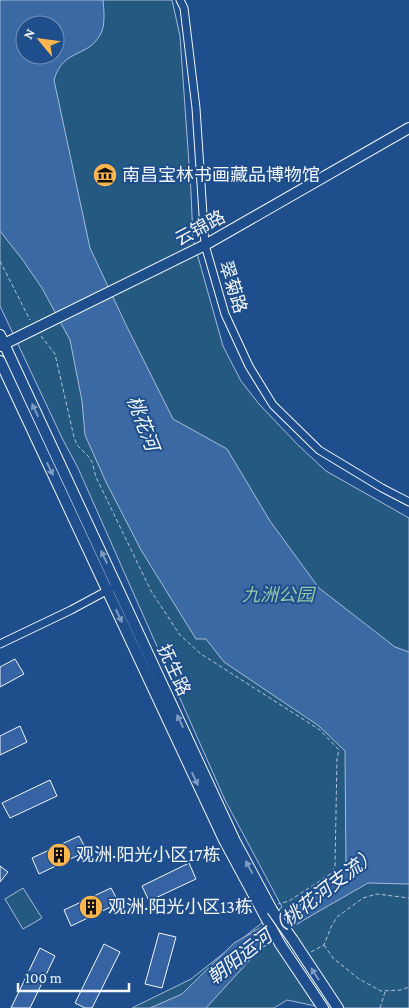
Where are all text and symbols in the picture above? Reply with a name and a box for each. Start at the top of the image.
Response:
north arrow [15,15,65,65]
text: N [19,25,38,42]
museum icon: 南昌宝林书画藏品博物馆 [92,162,118,188]
place label: 南昌宝林书画藏品博物馆 [122,165,320,185]
street label: 云锦路 [171,206,229,250]
street label: 翠菊路 [216,258,250,316]
water label: 桃花河 [123,393,164,457]
one-way arrow [31,403,39,417]
one-way arrow [47,462,55,476]
one-way arrow [100,550,108,564]
park label: 九洲公园 [242,585,317,605]
one-way arrow [115,609,123,623]
street label: 抚生路 [154,641,194,699]
one-way arrow [175,713,184,728]
one-way arrow [192,772,200,786]
building icon: 观洲·阳光小区17栋 [46,842,72,868]
water label: 朝阳运河（桃花河支流） [203,843,381,989]
place label: 观洲·阳光小区17栋 [76,845,221,865]
one-way arrow [245,860,253,875]
building icon: 观洲·阳光小区13栋 [78,894,104,920]
place label: 观洲·阳光小区13栋 [108,897,253,917]
scale bar [18,960,129,992]
one-way arrow [311,967,320,981]
text: 100 m [25,970,62,986]

